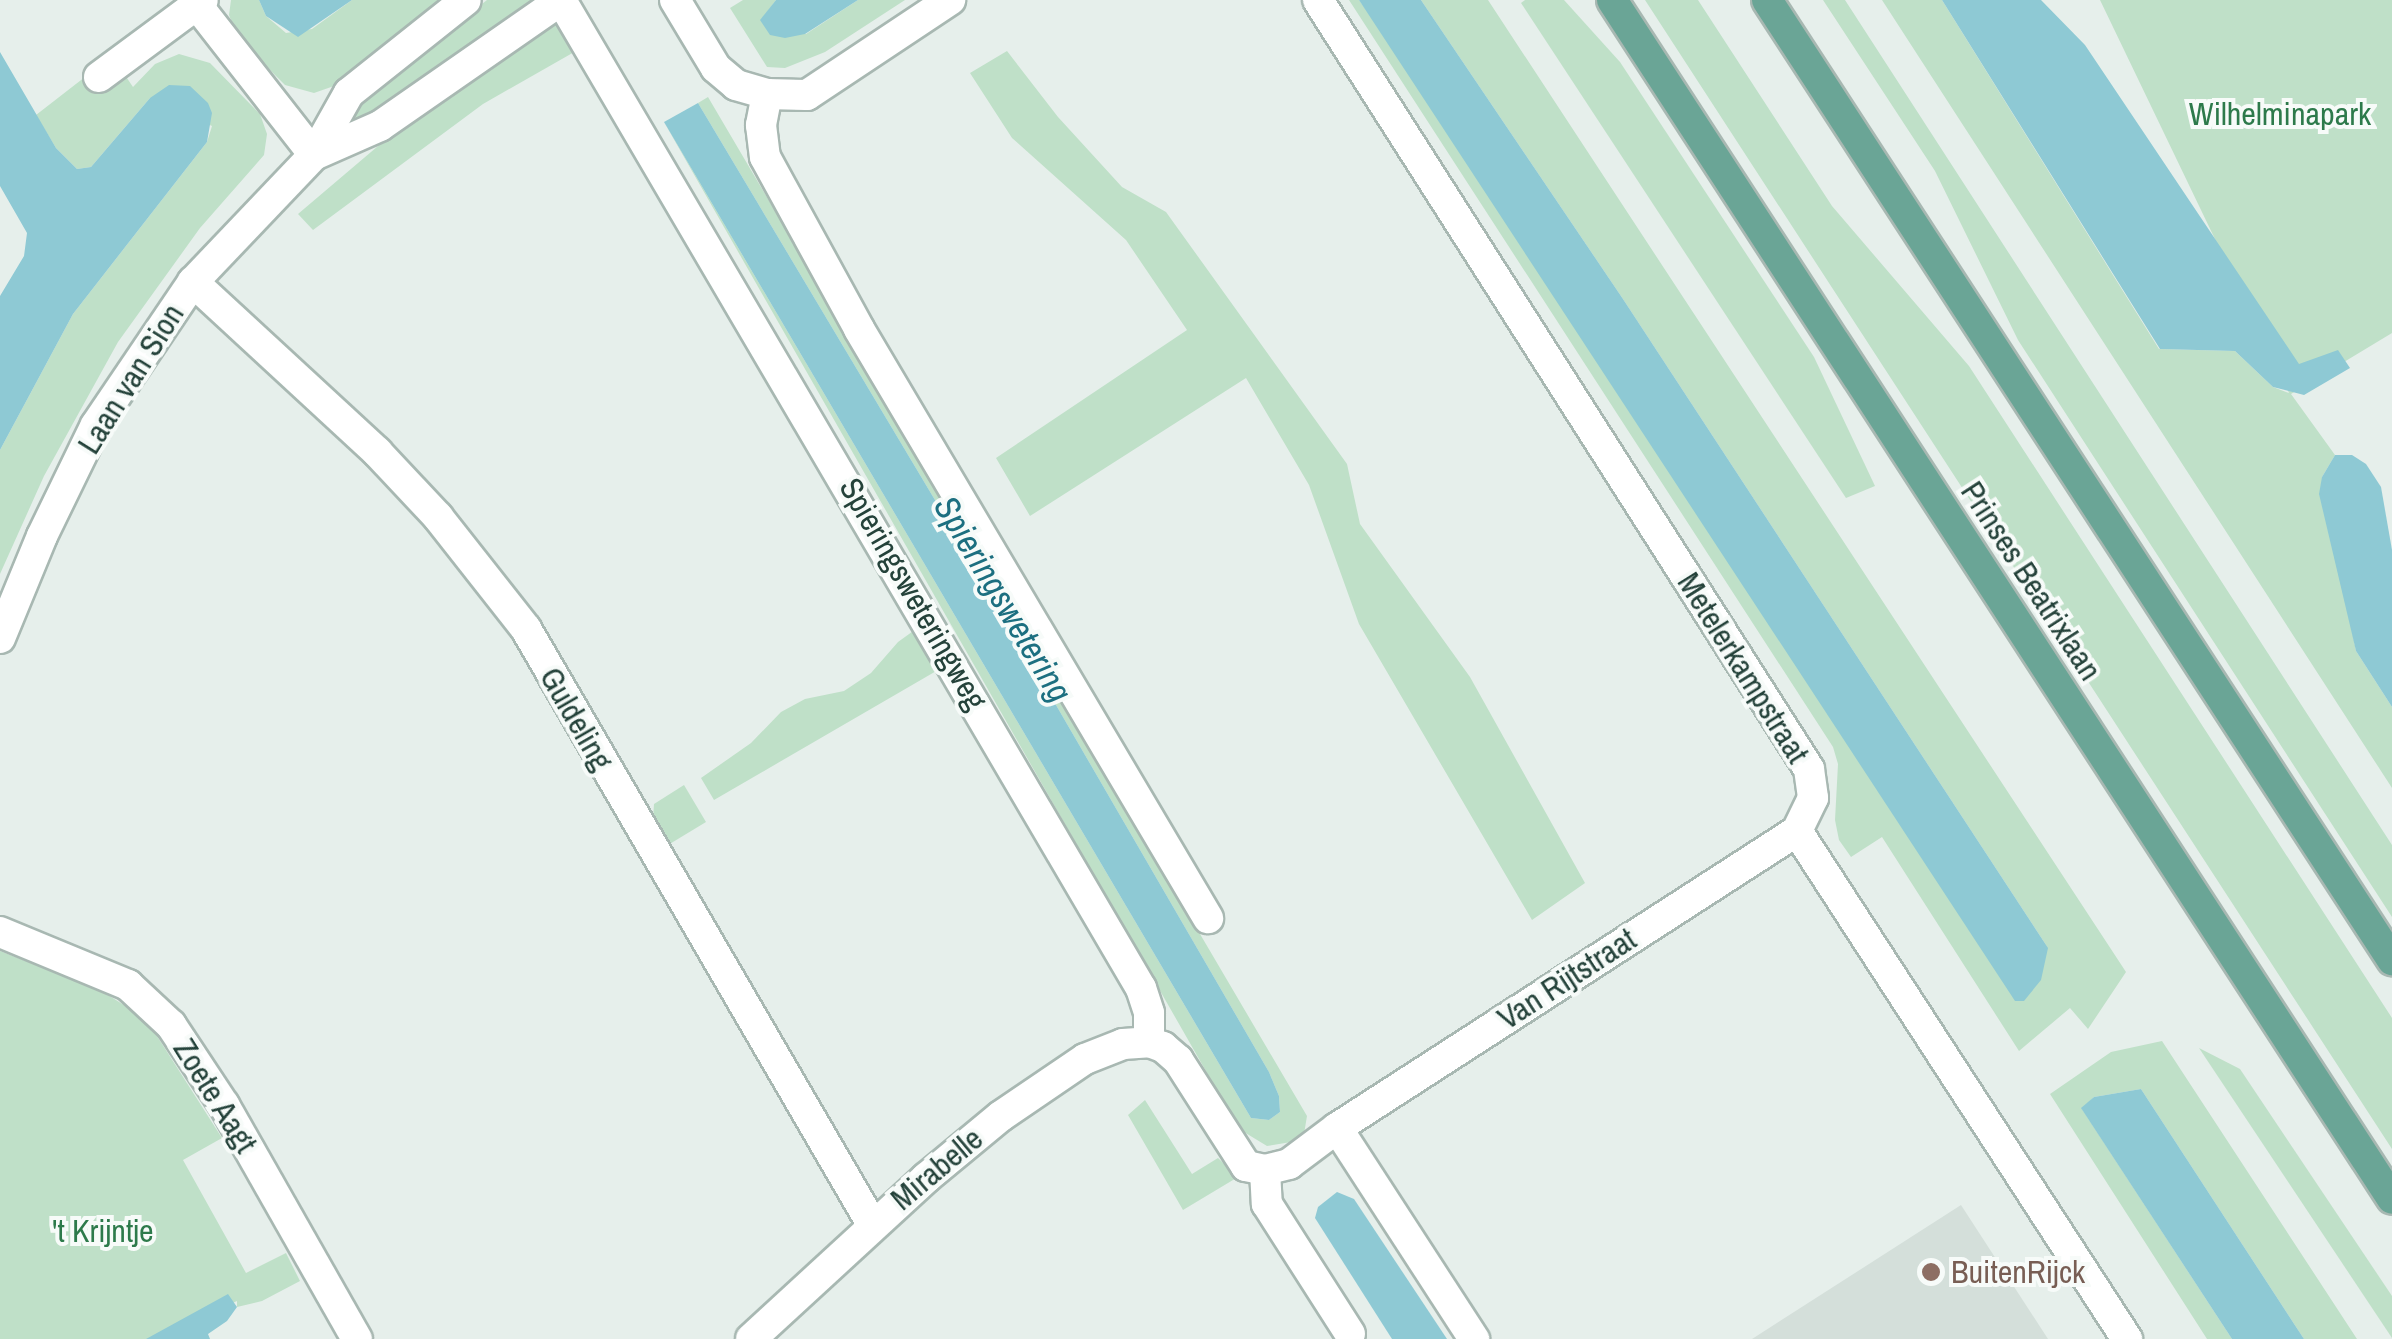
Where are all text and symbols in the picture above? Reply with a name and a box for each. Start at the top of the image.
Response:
park label: Wilhelminapark [2189,95,2371,133]
street label: Laan van Sion [70,297,192,461]
street label: Spieringsweteringweg [831,471,995,717]
street label: Prinses Beatrixlaan [1953,475,2109,687]
water label: Spieringswetering [925,488,1081,710]
street label: Metelerkampstraat [1669,566,1817,770]
street label: Guldeling [531,661,621,777]
street label: Van Rijtstraat [1491,920,1643,1038]
street label: Zoete Aagt [165,1031,265,1161]
street label: Mirabelle [883,1120,991,1218]
park label: 't Krijntje [52,1212,154,1250]
place label: BuitenRijck [1951,1253,2085,1291]
marker: BuitenRijck [1920,1261,1942,1283]

